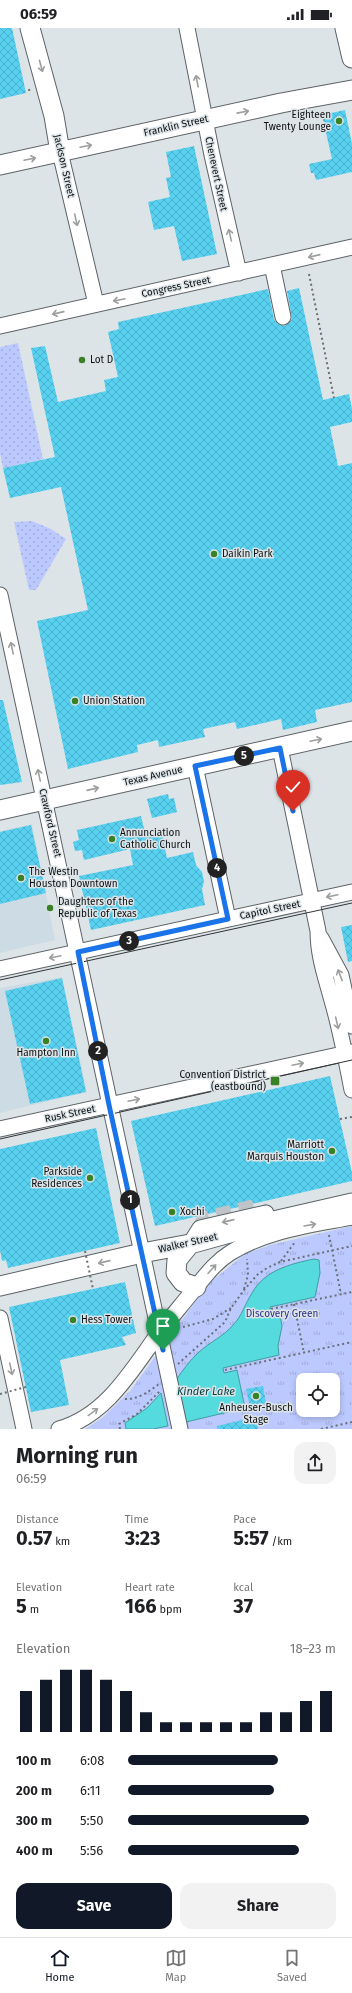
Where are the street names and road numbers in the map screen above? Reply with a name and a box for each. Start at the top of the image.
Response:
street label: Franklin Street [143,113,210,139]
street label: Jackson Street [51,133,77,199]
street label: Chenevert Street [202,136,230,213]
street label: Congress Street [140,274,212,300]
street label: Texas Avenue [122,763,184,789]
street label: Crawford Street [36,788,64,859]
street label: Capitol Street [239,898,302,922]
street label: Rusk Street [44,1103,97,1125]
street label: Walker Street [157,1230,219,1256]

